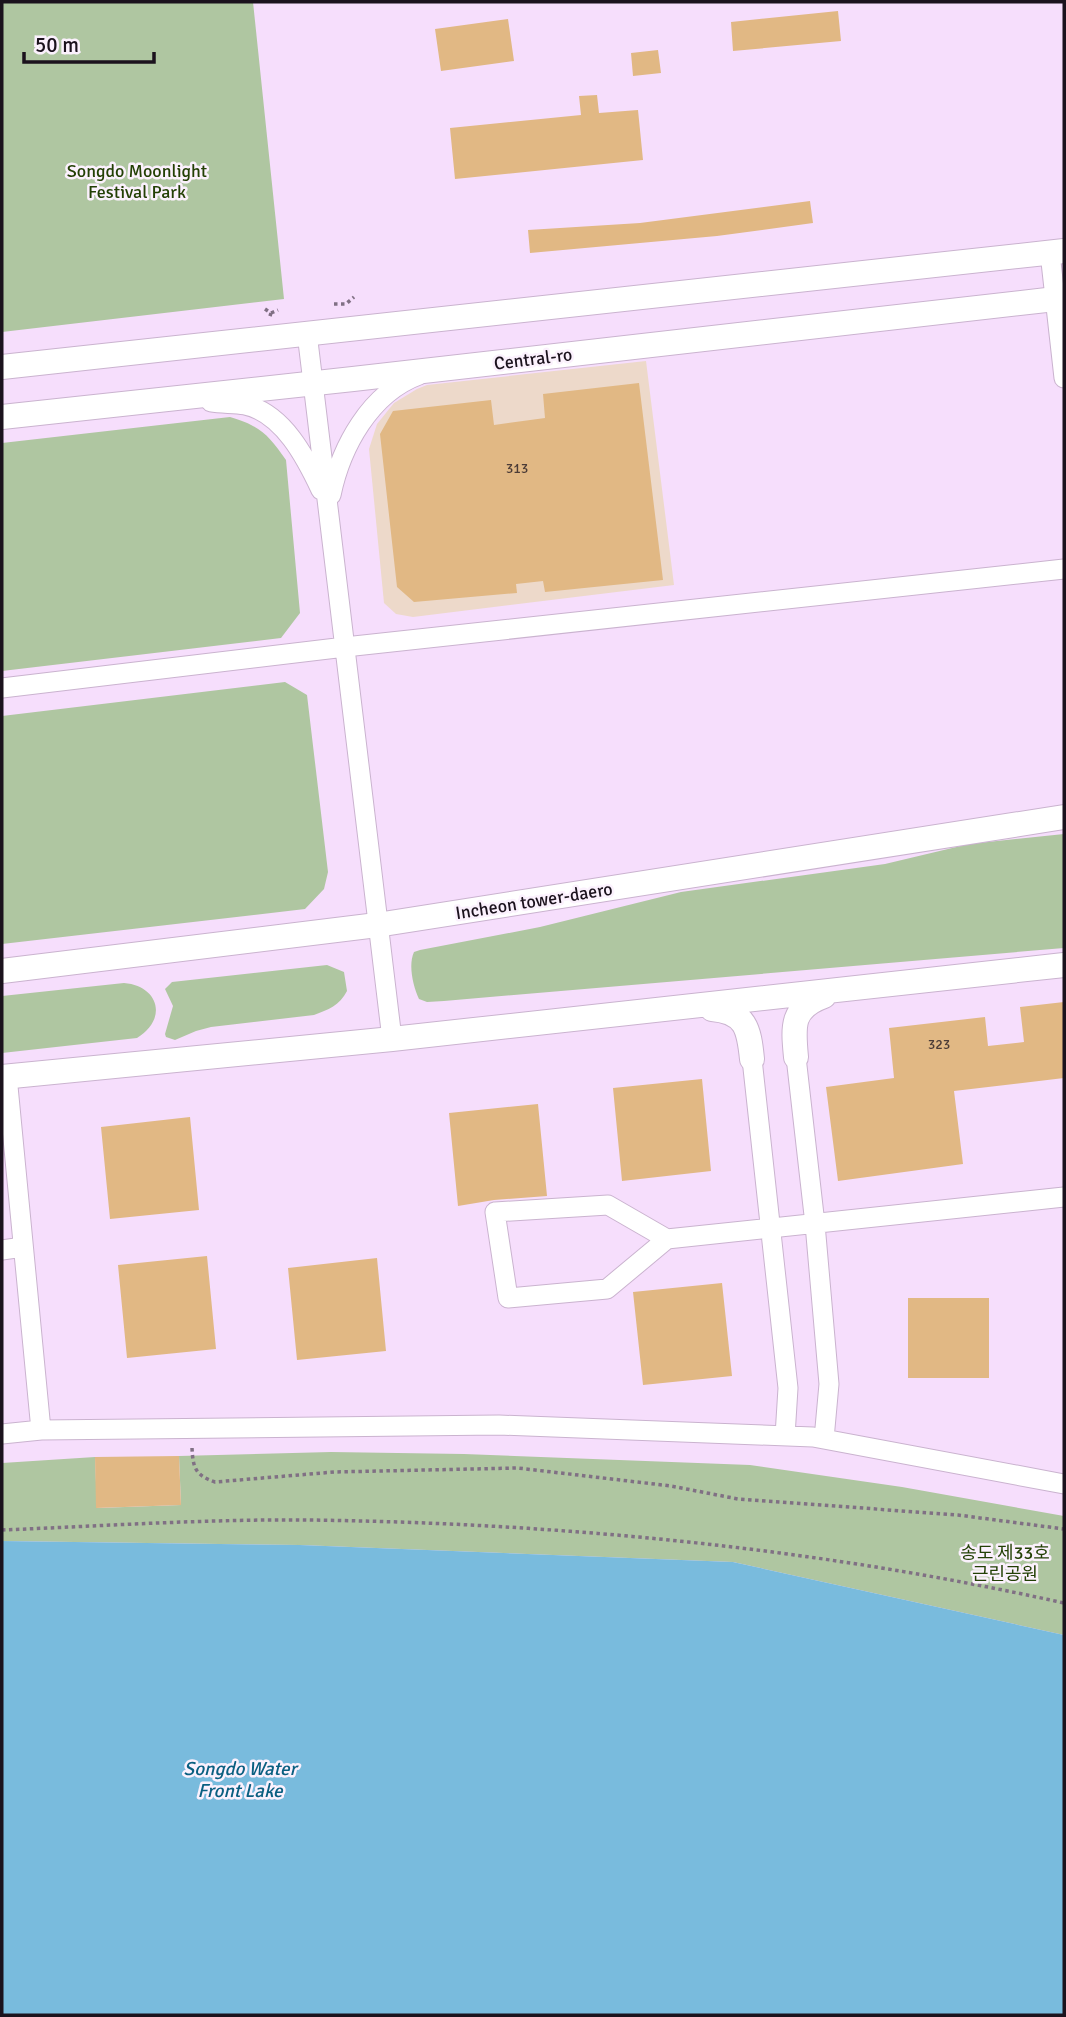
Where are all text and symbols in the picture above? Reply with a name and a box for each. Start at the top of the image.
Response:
scale bar [24,21,154,65]
text: 50 m [35,32,79,58]
park label: Songdo Moonlight Festival Park [67,160,207,203]
street label: Central-ro [493,343,573,375]
house number: 313 [506,460,528,477]
street label: Incheon tower-daero [454,878,614,924]
house number: 323 [928,1036,950,1053]
park label: 송도 제33호 근린공원 [960,1542,1050,1585]
water label: Songdo Water Front Lake [184,1757,299,1803]

